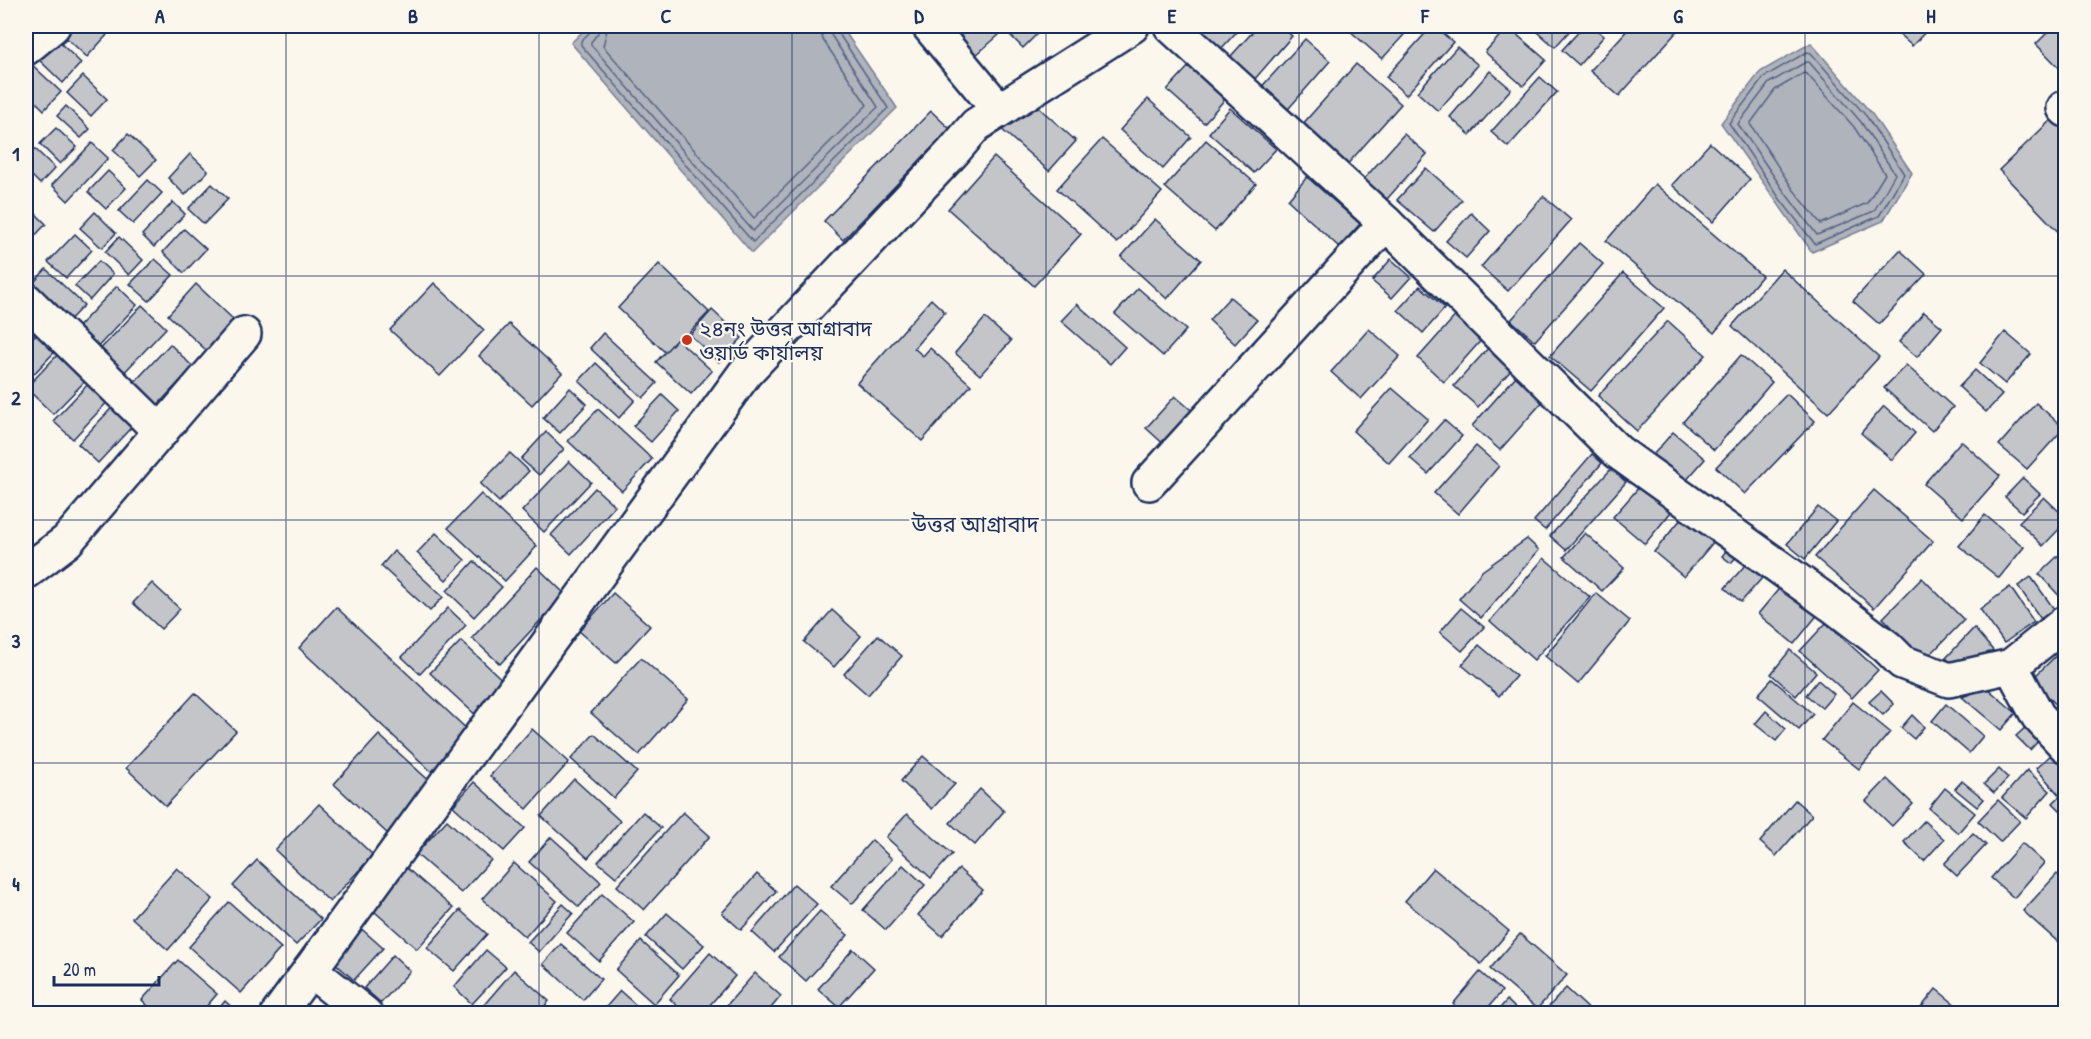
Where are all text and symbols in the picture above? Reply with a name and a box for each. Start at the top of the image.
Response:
text: A [155,2,165,29]
text: B [408,2,418,29]
text: C [661,2,672,29]
text: D [914,2,924,29]
text: E [1168,2,1177,29]
text: F [1420,2,1430,29]
text: G [1673,2,1683,29]
text: H [1926,2,1936,29]
text: 1 [12,140,20,167]
place label: ২৪নং উত্তর আগ্রাবাদ ওয়ার্ড কার্যালয় [699,314,872,367]
marker: ২৪নং উত্তর আগ্রাবাদ ওয়ার্ড কার্যালয় [680,333,694,347]
text: 2 [11,384,21,411]
district label: উত্তর আগ্রাবাদ [910,509,1039,539]
text: 3 [12,627,21,654]
text: 4 [12,870,20,897]
scale bar [54,949,159,987]
text: 20 m [63,957,96,982]

